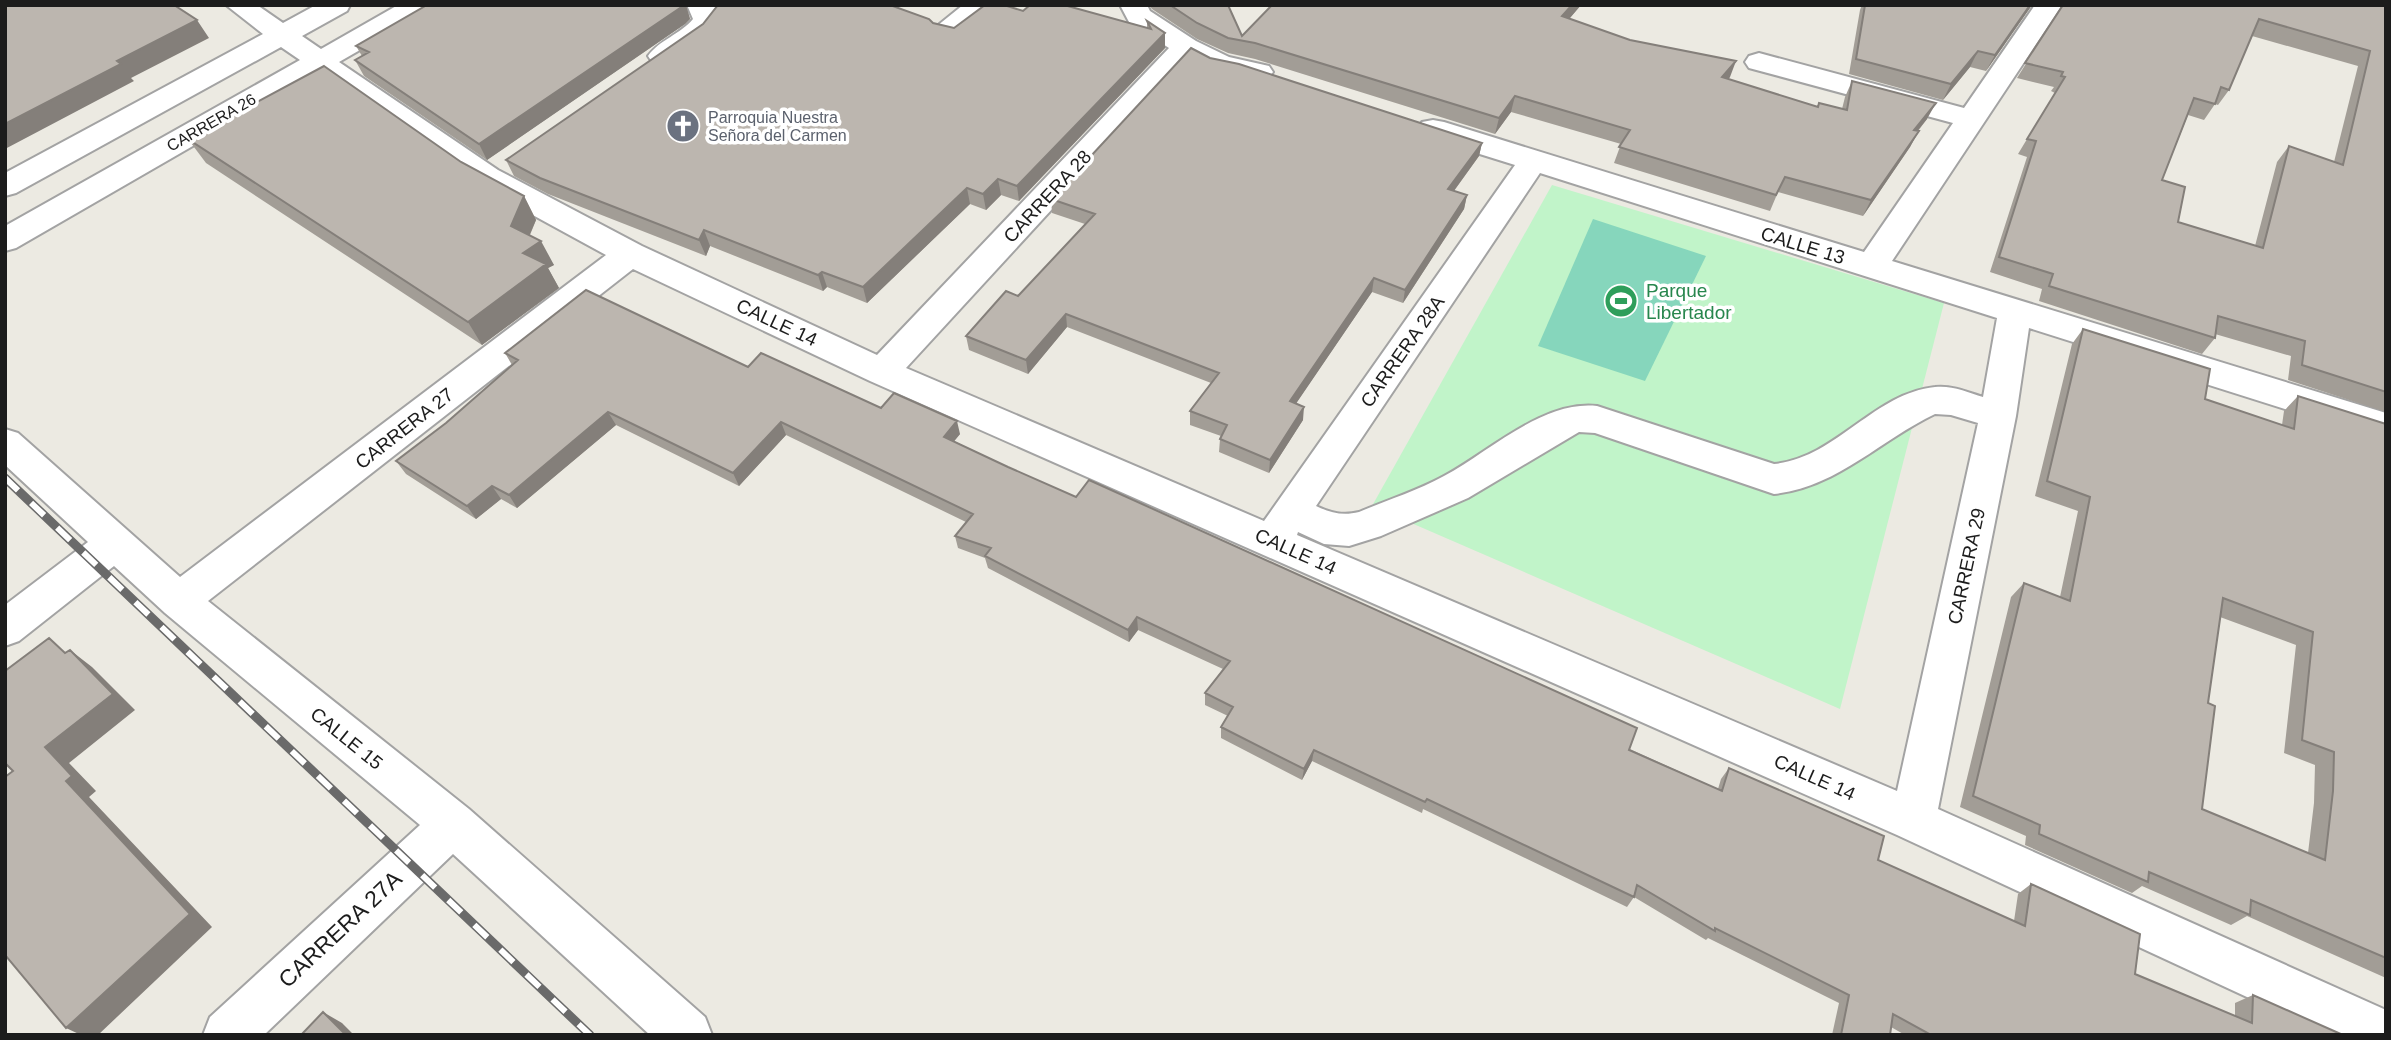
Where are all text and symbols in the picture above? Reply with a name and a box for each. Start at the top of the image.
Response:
street label: CARRERA 26 [164,90,259,155]
church icon: Parroquia Nuestra Señora del Carmen [664,107,702,145]
place label: Parroquia Nuestra Señora del Carmen [708,109,847,144]
street label: CARRERA 28 [999,146,1095,247]
street label: CALLE 13 [1758,223,1847,268]
place label: Parque Libertador [1646,280,1732,323]
sports icon: Parque Libertador [1602,282,1640,320]
street label: CARRERA 28A [1356,291,1449,411]
street label: CALLE 14 [733,295,821,350]
street label: CARRERA 27 [351,384,457,473]
street label: CARRERA 29 [1944,506,1989,626]
street label: CALLE 14 [1252,524,1340,579]
street label: CALLE 15 [306,703,387,774]
street label: CALLE 14 [1771,750,1859,805]
street label: CARRERA 27A [273,865,407,993]

